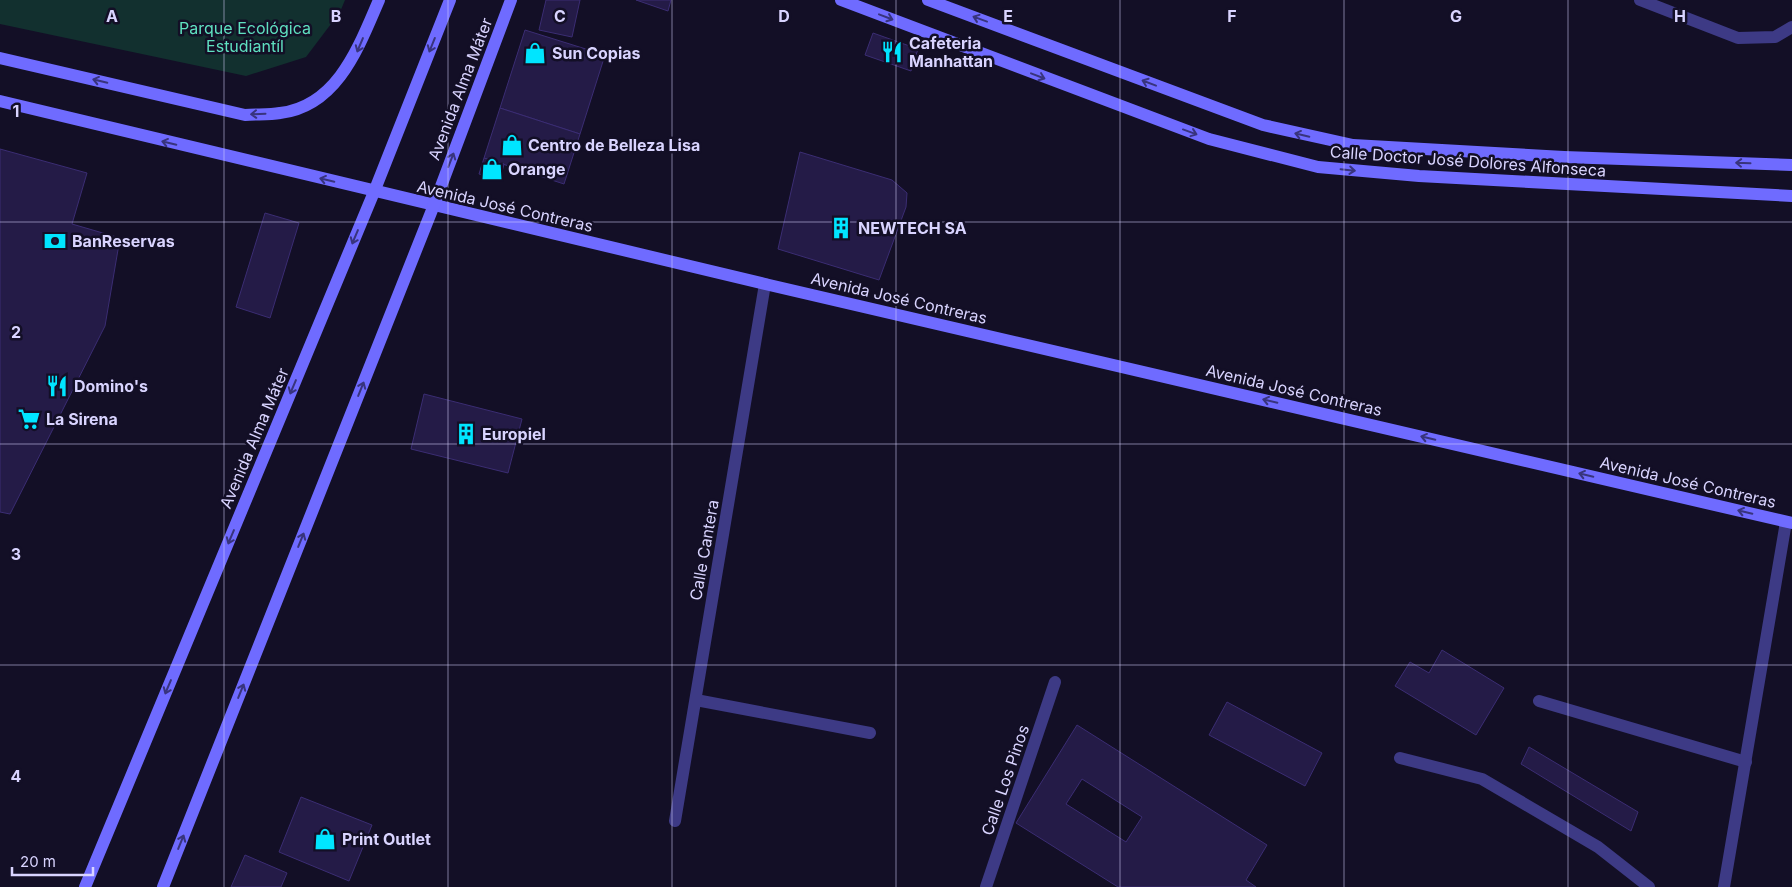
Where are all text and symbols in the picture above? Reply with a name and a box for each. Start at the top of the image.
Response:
text: A [106,6,118,26]
text: B [331,6,341,26]
text: C [554,6,566,26]
text: D [778,6,790,26]
text: E [1003,6,1013,26]
text: F [1227,6,1237,26]
text: G [1450,6,1462,26]
text: H [1674,6,1686,26]
one-way arrow [878,13,893,23]
one-way arrow [973,14,989,23]
street label: Avenida Alma Máter [424,15,496,163]
park label: Parque Ecológica Estudiantíl [179,18,311,56]
place label: Cafeteria Manhattan [909,33,993,71]
one-way arrow [354,37,364,52]
one-way arrow [427,37,436,52]
restaurant icon: Cafeteria Manhattan [879,39,905,65]
shop icon: Sun Copias [522,40,548,66]
place label: Sun Copias [552,43,641,63]
one-way arrow [1030,72,1045,81]
one-way arrow [92,76,108,85]
one-way arrow [1141,78,1157,87]
text: 1 [13,101,19,121]
one-way arrow [251,110,267,119]
one-way arrow [1182,128,1197,137]
one-way arrow [1295,130,1311,139]
shop icon: Centro de Belleza Lisa [499,132,525,158]
place label: Centro de Belleza Lisa [528,135,700,155]
one-way arrow [161,137,177,147]
street label: Calle Doctor José Dolores Alfonseca [1329,141,1607,181]
one-way arrow [447,152,456,168]
shop icon: Orange [479,156,505,182]
place label: Orange [508,159,566,179]
one-way arrow [1736,159,1752,168]
one-way arrow [1340,165,1356,175]
one-way arrow [319,175,335,184]
street label: Avenida José Contreras [415,176,595,236]
building icon: NEWTECH SA [828,215,854,241]
place label: NEWTECH SA [858,218,967,238]
bank icon: BanReservas [42,228,68,254]
one-way arrow [350,229,359,244]
place label: BanReservas [72,231,175,251]
street label: Avenida José Contreras [809,268,989,328]
text: 2 [11,322,21,342]
street label: Avenida José Contreras [1204,360,1384,420]
street label: Avenida Alma Máter [215,365,293,511]
restaurant icon: Domino's [44,373,70,399]
place label: Domino's [74,376,148,396]
one-way arrow [288,379,297,394]
one-way arrow [357,381,366,397]
one-way arrow [1262,396,1278,405]
supermarket icon: La Sirena [16,406,42,432]
place label: La Sirena [46,409,118,429]
building icon: Europiel [453,421,479,447]
place label: Europiel [482,424,546,444]
one-way arrow [1420,433,1436,442]
street label: Avenida José Contreras [1598,452,1778,512]
one-way arrow [1579,470,1595,479]
street label: Calle Cantera [685,498,723,602]
one-way arrow [1737,507,1753,516]
one-way arrow [225,529,235,544]
one-way arrow [297,532,306,548]
text: 3 [11,544,21,564]
one-way arrow [163,679,173,694]
one-way arrow [237,684,247,699]
street label: Calle Los Pinos [977,722,1033,838]
text: 4 [11,766,22,786]
shop icon: Print Outlet [312,826,338,852]
place label: Print Outlet [342,829,431,849]
one-way arrow [177,835,187,850]
scale bar [12,844,94,876]
text: 20 m [20,852,56,871]

